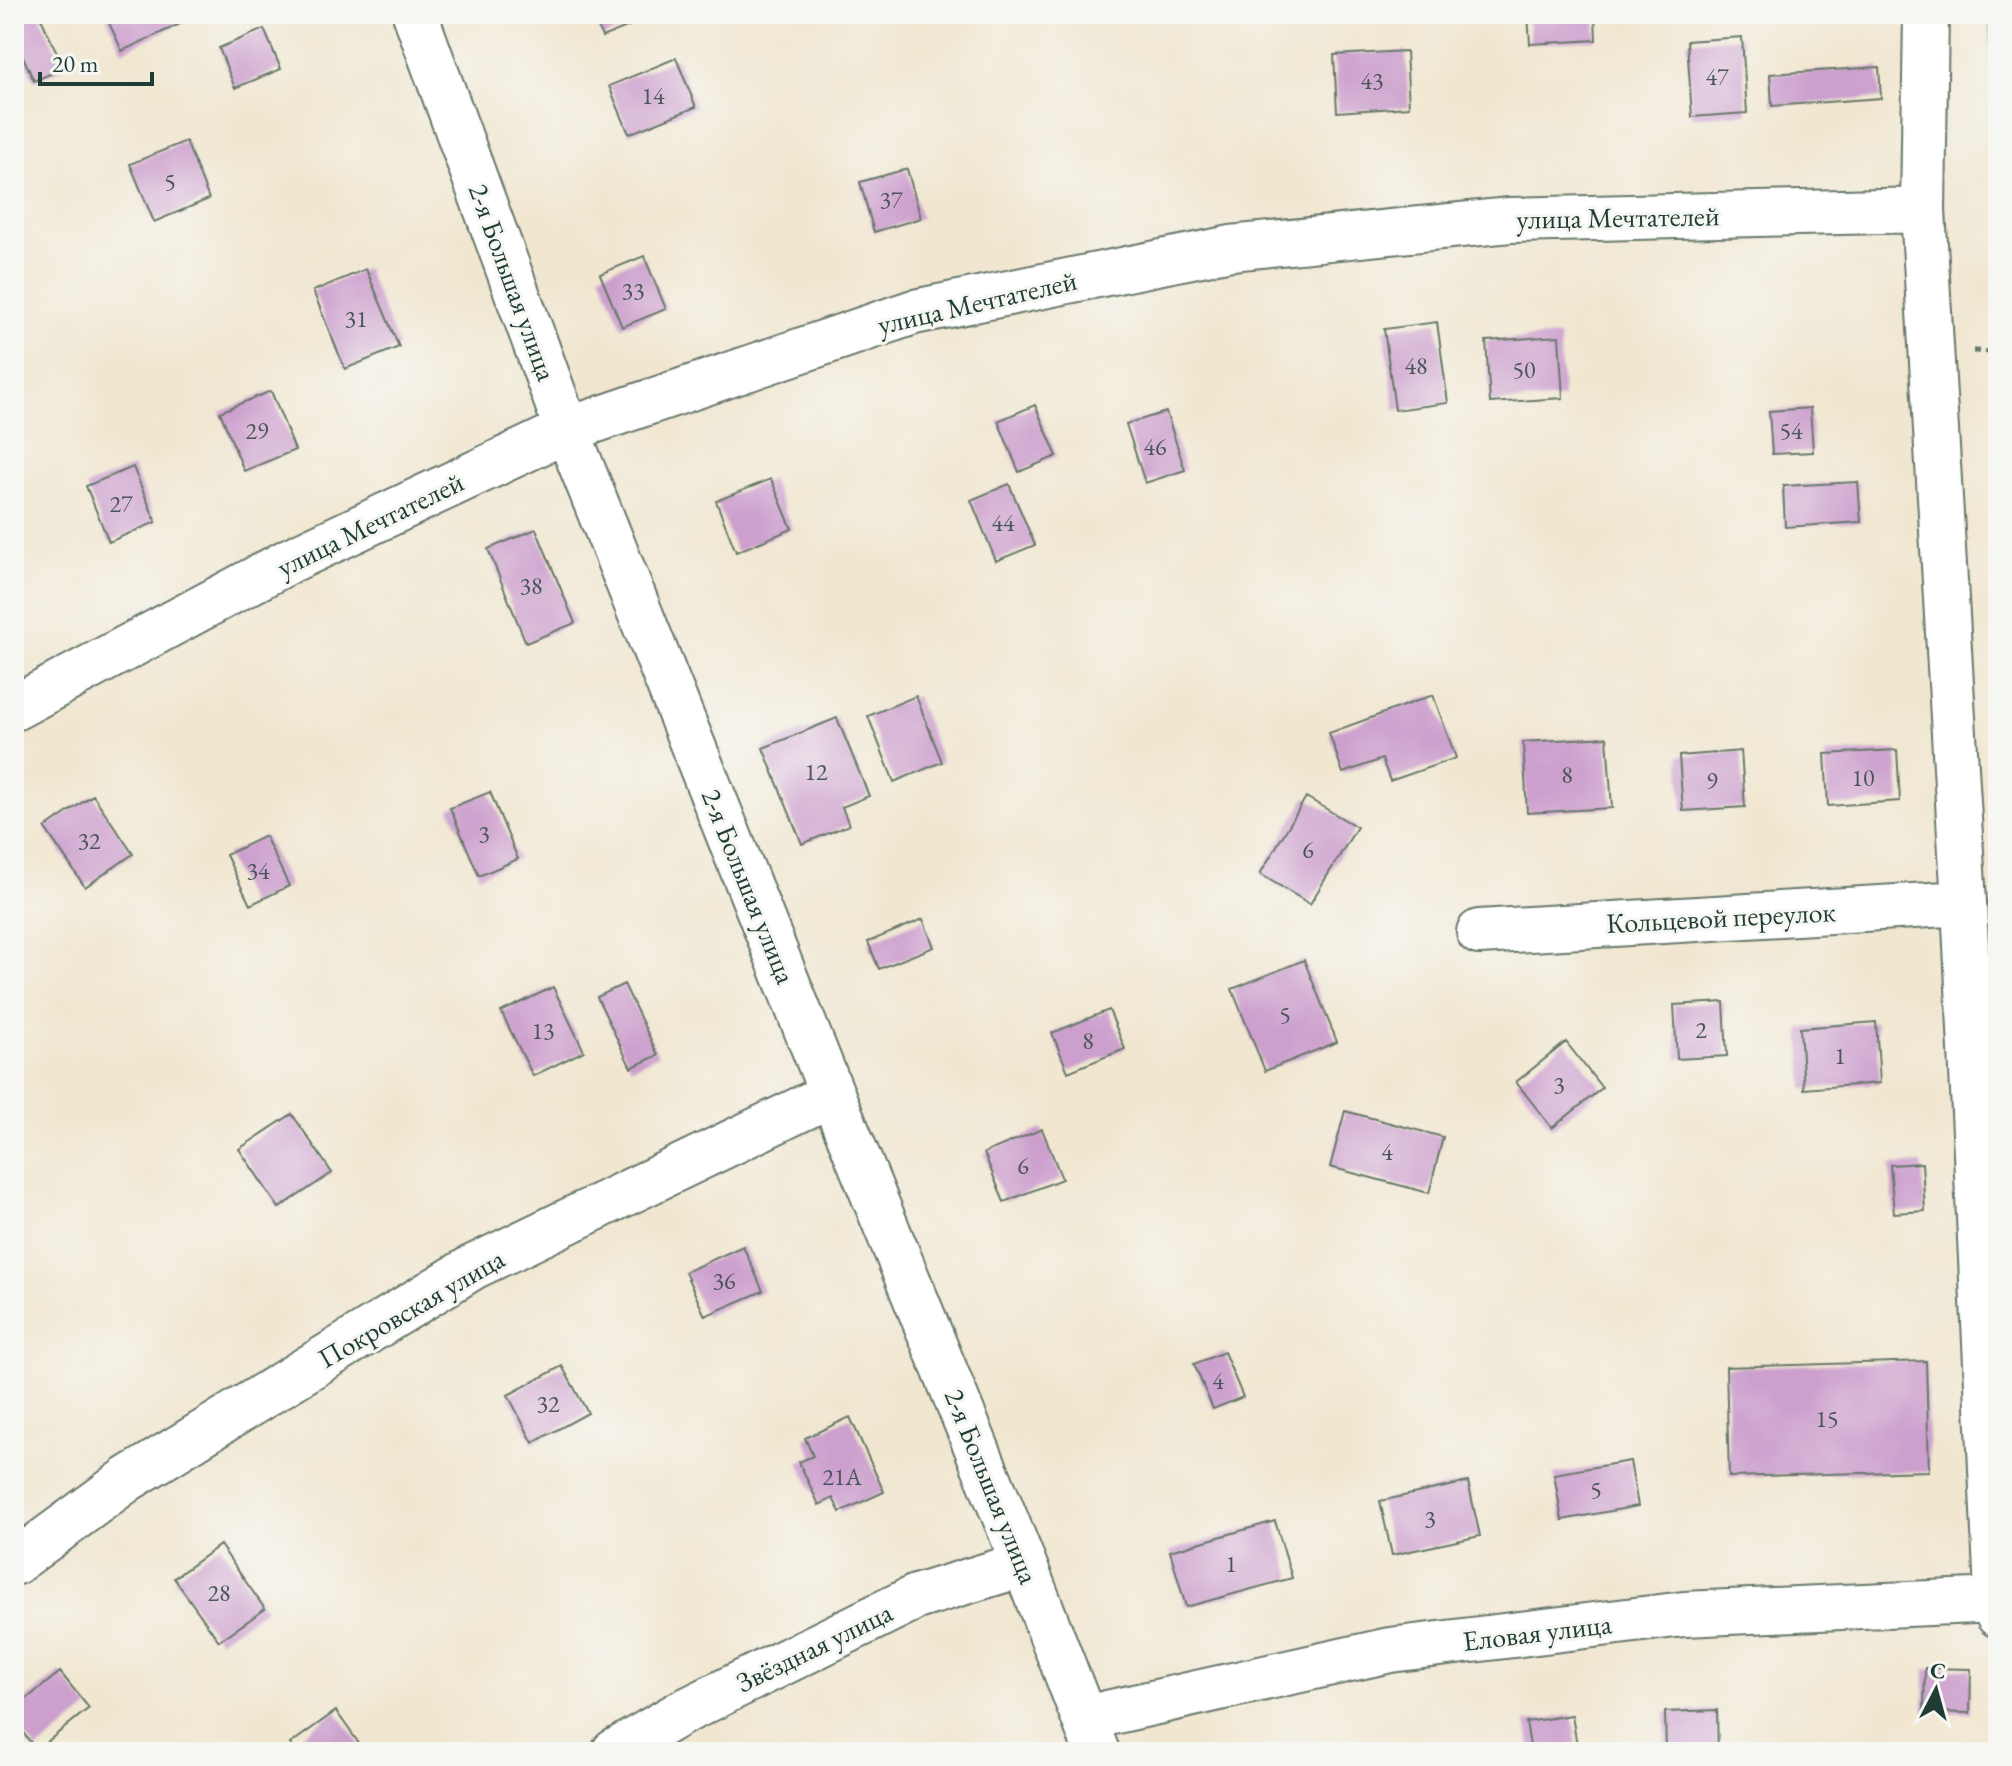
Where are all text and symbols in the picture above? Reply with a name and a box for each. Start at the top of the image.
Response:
scale bar [40,36,152,86]
text: 20 m [52,48,99,79]
house number: 47 [1705,61,1729,92]
house number: 43 [1360,65,1384,96]
house number: 14 [641,80,665,111]
house number: 5 [164,166,176,197]
street label: 2-я Большая улица [461,178,566,386]
house number: 37 [879,184,903,215]
street label: улица Мечтателей [1516,197,1720,237]
street label: улица Мечтателей [874,262,1080,342]
house number: 33 [621,275,645,306]
house number: 31 [344,303,368,334]
house number: 48 [1404,350,1428,381]
house number: 50 [1512,354,1536,385]
house number: 29 [245,415,269,446]
house number: 54 [1779,415,1803,446]
house number: 46 [1143,431,1167,462]
street label: улица Мечтателей [271,463,469,585]
house number: 27 [109,488,133,519]
house number: 44 [991,507,1015,538]
house number: 38 [519,570,543,601]
house number: 12 [804,756,828,787]
house number: 8 [1561,759,1573,790]
house number: 10 [1851,762,1875,793]
house number: 9 [1706,765,1718,796]
street label: 2-я Большая улица [693,783,805,990]
house number: 3 [478,818,490,849]
house number: 32 [77,825,101,856]
house number: 6 [1302,834,1314,865]
house number: 34 [246,855,270,886]
street label: Кольцевой переулок [1605,893,1837,941]
house number: 5 [1279,999,1291,1030]
house number: 2 [1695,1014,1707,1045]
house number: 13 [531,1015,555,1046]
house number: 8 [1082,1025,1094,1056]
house number: 1 [1834,1040,1846,1071]
house number: 3 [1553,1069,1565,1100]
house number: 4 [1381,1136,1393,1167]
house number: 6 [1017,1150,1029,1181]
street label: Покровская улица [311,1240,511,1376]
house number: 36 [712,1265,736,1296]
house number: 4 [1212,1365,1224,1396]
street label: 2-я Большая улица [936,1383,1048,1590]
house number: 32 [536,1388,560,1419]
house number: 15 [1815,1403,1839,1434]
house number: 21А [822,1461,862,1492]
house number: 5 [1590,1474,1602,1505]
house number: 3 [1424,1503,1436,1534]
house number: 1 [1225,1548,1237,1579]
house number: 28 [207,1577,231,1608]
street label: Звёздная улица [730,1593,899,1700]
street label: Еловая улица [1461,1605,1614,1659]
north arrow [1896,1650,1976,1730]
text: С [1929,1655,1947,1686]

